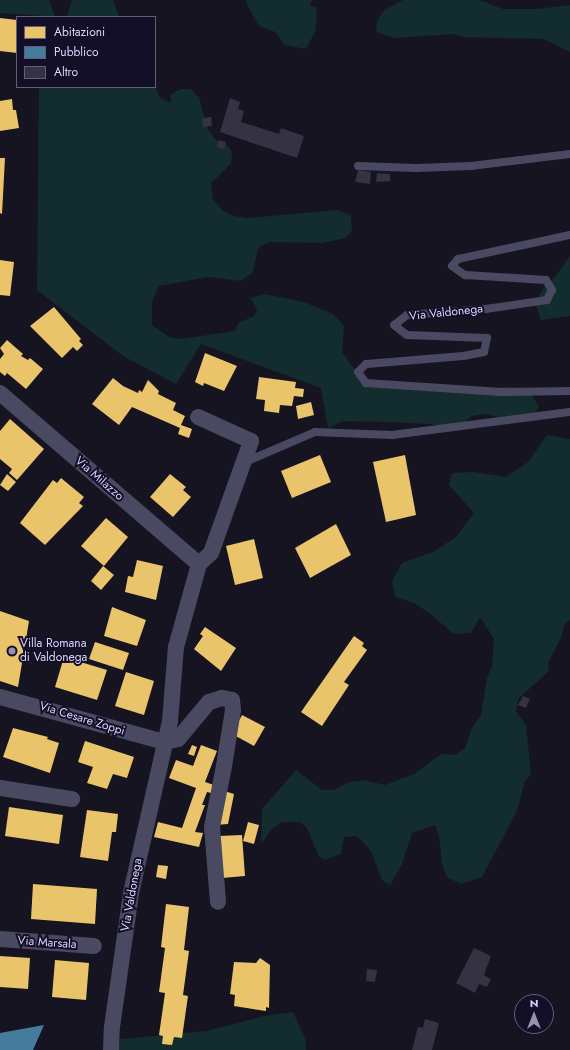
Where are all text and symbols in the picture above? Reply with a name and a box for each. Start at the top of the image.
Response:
legend [16,16,156,88]
text: Abitazioni [54,23,105,41]
text: Pubblico [54,43,98,61]
text: Altro [54,63,78,81]
street label: Via Valdonega [408,302,484,324]
street label: Via Milazzo [72,454,126,504]
place label: Villa Romana di Valdonega [20,637,87,665]
marker: Villa Romana di Valdonega [7,646,17,656]
street label: Via Cesare Zoppi [37,699,127,739]
street label: Via Valdonega [118,857,146,933]
street label: Via Marsala [17,934,77,952]
north arrow [514,994,554,1034]
text: N [530,995,538,1011]

